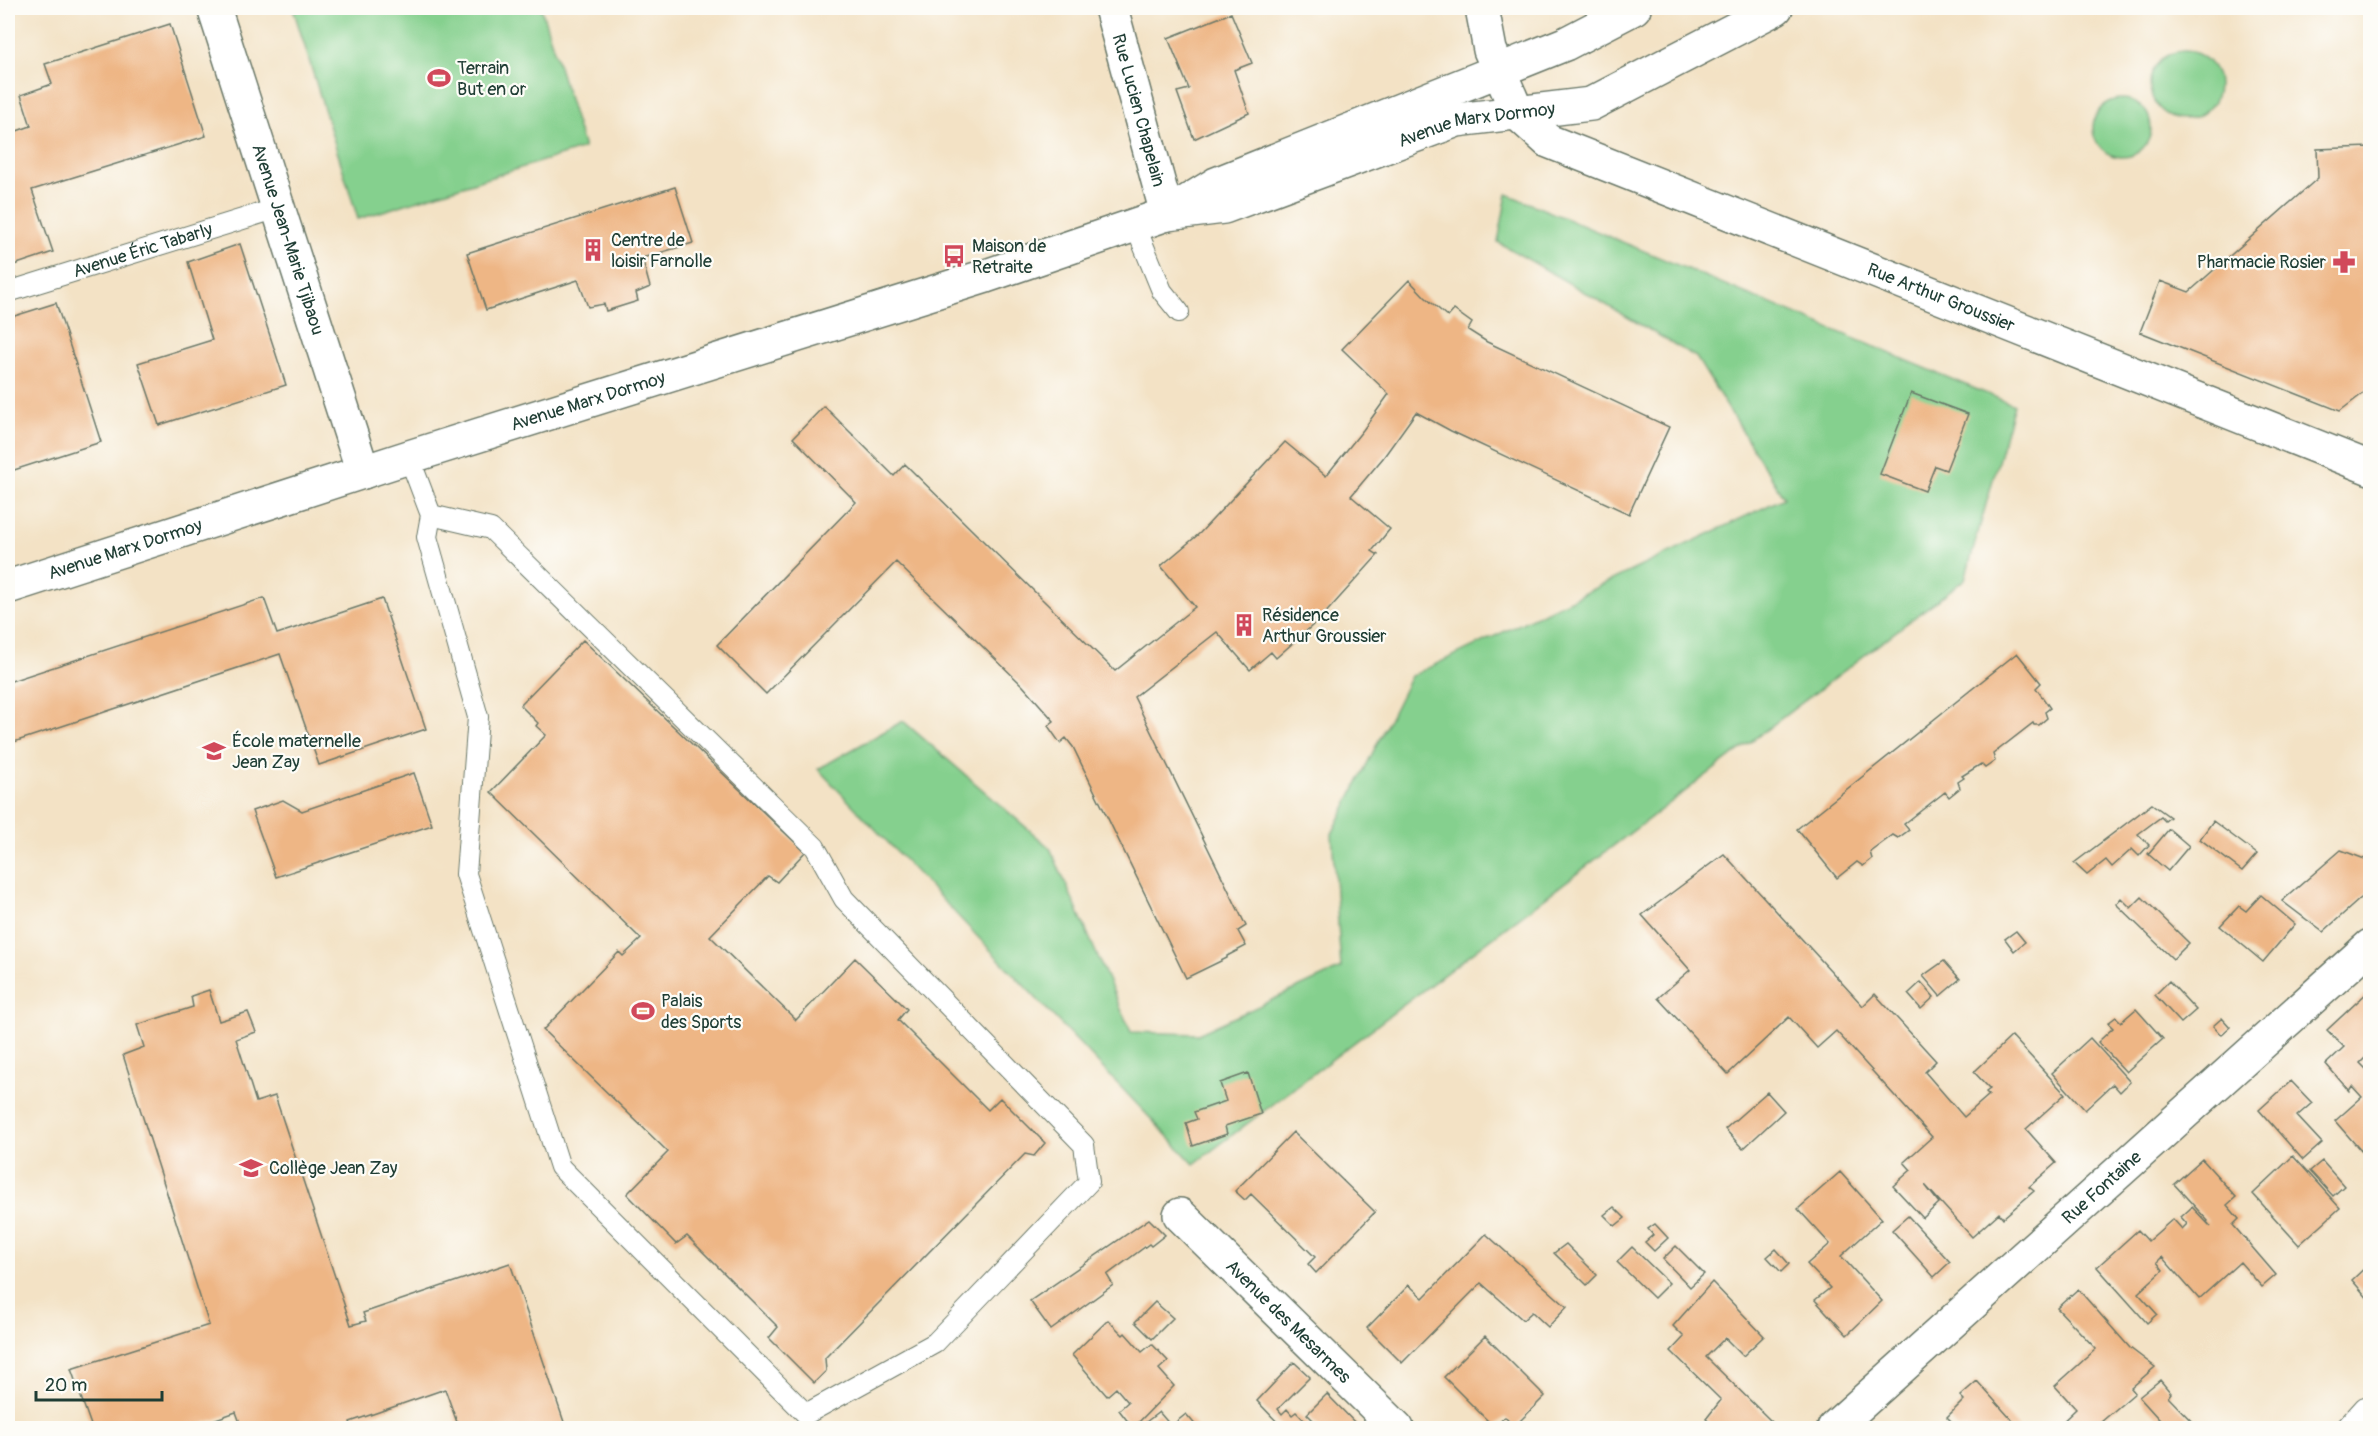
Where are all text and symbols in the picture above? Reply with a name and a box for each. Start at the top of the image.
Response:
street label: Rue Lucien Chapelain [1107,31,1171,189]
place label: Terrain But en or [457,57,527,101]
sports icon: Terrain But en or [426,65,452,91]
street label: Avenue Marx Dormoy [1395,97,1557,152]
street label: Avenue Jean-Marie Tjibaou [247,141,330,338]
street label: Avenue Éric Tabarly [70,217,216,283]
place label: Centre de loisir Farnolle [611,229,712,273]
place label: Maison de Retraite [972,235,1046,279]
building icon: Centre de loisir Farnolle [580,237,606,263]
bus stop icon: Maison de Retraite [941,243,967,269]
pharmacy icon: Pharmacie Rosier [2331,249,2357,275]
place label: Pharmacie Rosier [2197,251,2327,274]
street label: Rue Arthur Groussier [1864,258,2019,337]
street label: Avenue Marx Dormoy [508,366,668,436]
street label: Avenue Marx Dormoy [45,513,205,585]
place label: Résidence Arthur Groussier [1262,604,1387,648]
building icon: Résidence Arthur Groussier [1231,612,1257,638]
place label: École maternelle Jean Zay [232,730,361,774]
school or university icon: École maternelle Jean Zay [201,738,227,764]
place label: Palais des Sports [661,990,741,1034]
sports icon: Palais des Sports [630,998,656,1024]
street label: Rue Fontaine [2057,1145,2146,1229]
school or university icon: Collège Jean Zay [238,1155,264,1181]
place label: Collège Jean Zay [269,1157,398,1180]
street label: Avenue des Mesarmes [1221,1255,1356,1388]
scale bar [36,1364,162,1402]
text: 20 m [45,1374,87,1397]

